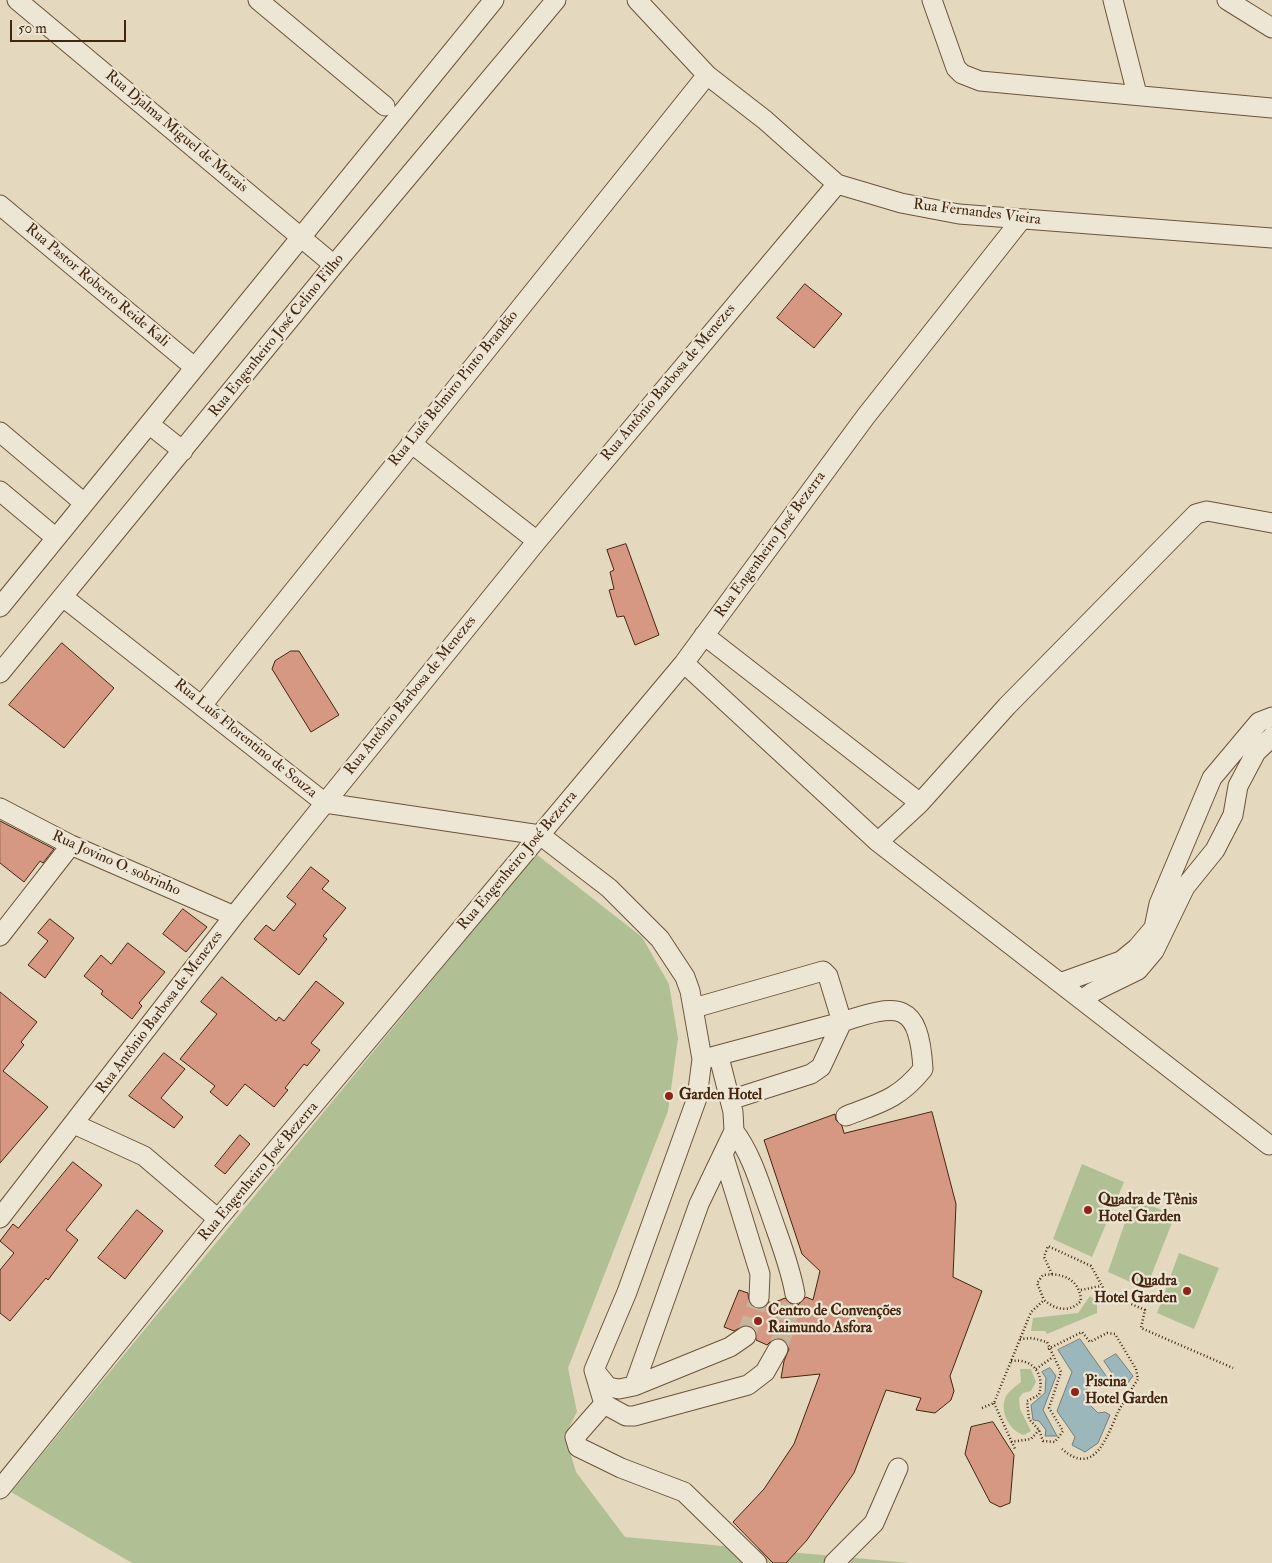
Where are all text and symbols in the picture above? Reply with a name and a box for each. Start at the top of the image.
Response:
scale bar [12,10,129,42]
text: 50 m [18,19,47,38]
street label: Rua Djalma Miguel de Morais [101,67,251,197]
street label: Rua Fernandes Vieira [912,196,1042,230]
street label: Rua Pastor Roberto Reide Kali [21,220,173,352]
street label: Rua Engenheiro José Celino Filho [206,251,348,421]
street label: Rua Antônio Barbosa de Menezes [598,301,740,465]
street label: Rua Luís Belmiro Pinto Brandão [385,307,523,471]
street label: Rua Engenheiro José Bezerra [712,468,830,622]
street label: Rua Antônio Barbosa de Menezes [341,613,481,779]
street label: Rua Luís Florentino de Souza [170,676,320,802]
street label: Rua Engenheiro José Bezerra [454,788,582,934]
street label: Rua Jovino O. sobrinho [49,828,183,900]
street label: Rua Antônio Barbosa de Menezes [93,928,227,1098]
place label: Garden Hotel [679,1087,762,1105]
marker: Garden Hotel [663,1090,675,1102]
street label: Rua Engenheiro José Bezerra [195,1099,323,1245]
place label: Quadra de Tênis Hotel Garden [1098,1192,1198,1227]
marker: Quadra de Tênis Hotel Garden [1082,1204,1094,1216]
place label: Quadra Hotel Garden [1094,1273,1177,1308]
marker: Quadra Hotel Garden [1181,1285,1193,1297]
place label: Centro de Convenções Raimundo Asfora [768,1303,901,1338]
marker: Centro de Convenções Raimundo Asfora [752,1315,764,1327]
place label: Piscina Hotel Garden [1085,1374,1168,1409]
marker: Piscina Hotel Garden [1069,1386,1081,1398]

